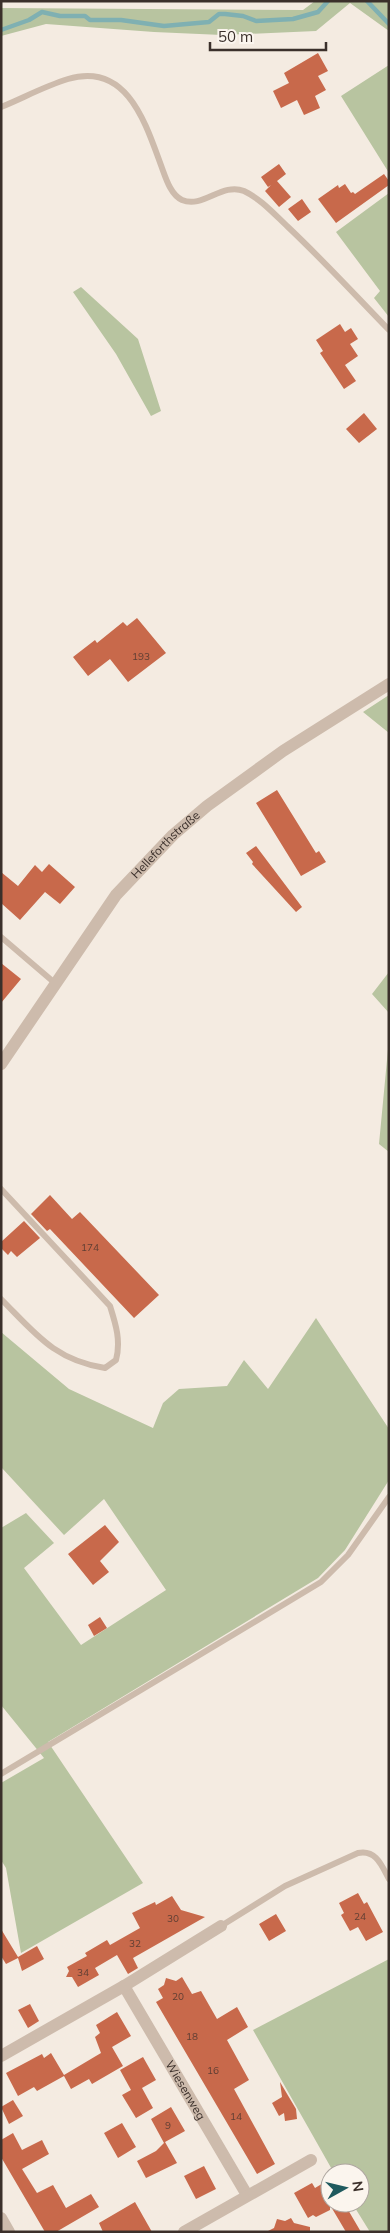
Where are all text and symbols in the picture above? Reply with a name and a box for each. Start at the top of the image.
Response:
scale bar [210,20,326,52]
text: 50 m [218,27,253,46]
house number: 193 [132,650,150,663]
street label: Helleforthstraße [128,807,203,881]
house number: 174 [81,1241,99,1254]
house number: 24 [354,1910,366,1923]
house number: 30 [167,1912,179,1925]
house number: 32 [129,1937,141,1950]
house number: 34 [77,1966,89,1979]
house number: 20 [172,1990,184,2003]
house number: 18 [186,2030,198,2043]
street label: Wiesenweg [163,2058,209,2122]
house number: 16 [207,2064,219,2077]
house number: 14 [230,2110,242,2123]
house number: 9 [165,2119,171,2132]
north arrow [320,2163,370,2213]
text: N [348,2180,368,2193]

